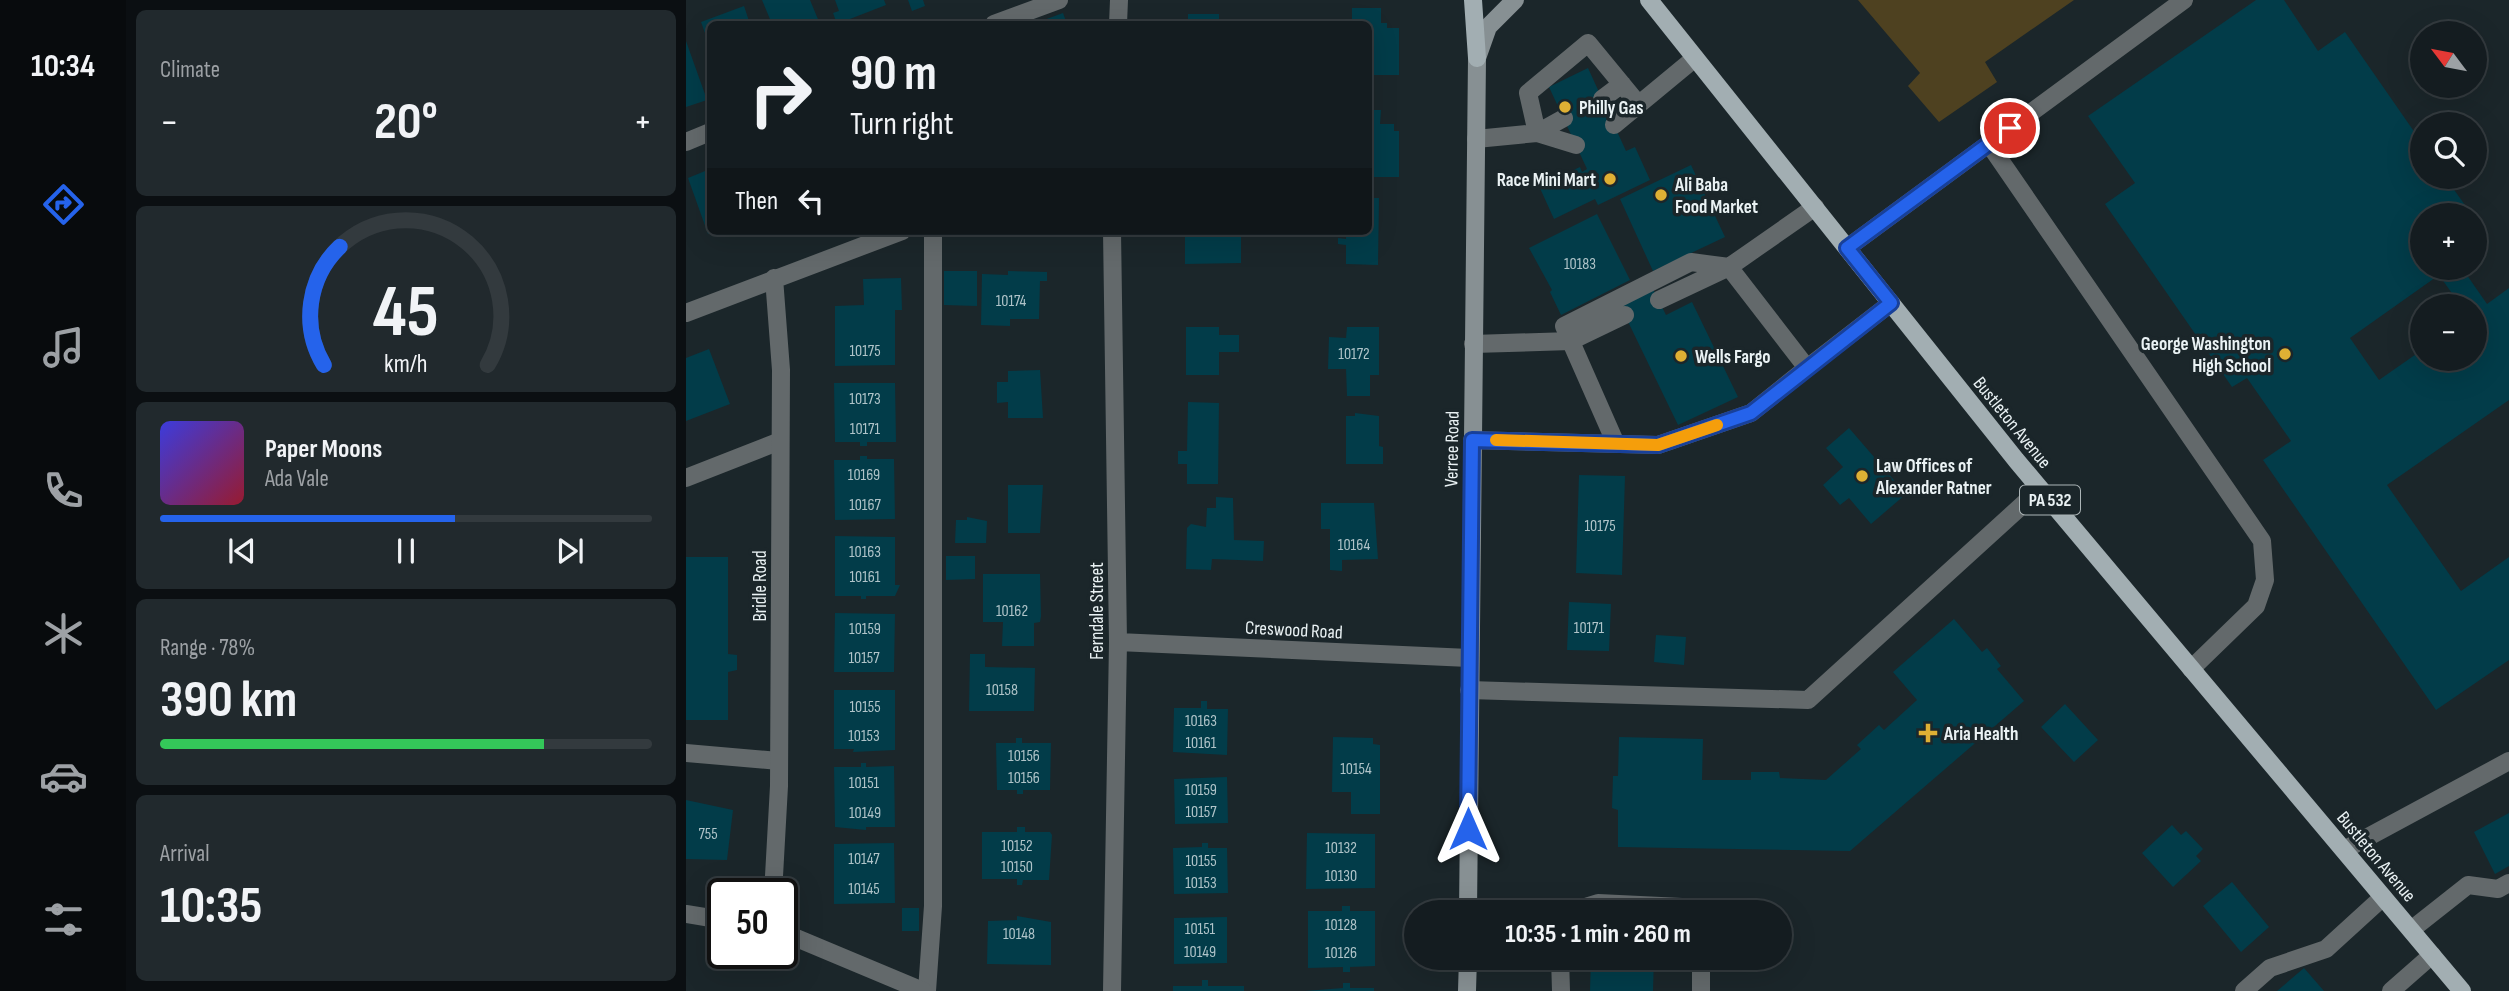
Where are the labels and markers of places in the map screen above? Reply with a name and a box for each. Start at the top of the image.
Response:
place label: Philly Gas [1579,97,1643,120]
pin [1980,98,2040,158]
marker: Philly Gas [1557,99,1573,115]
place label: Race Mini Mart [1497,169,1596,192]
marker: Race Mini Mart [1602,171,1618,187]
place label: Ali Baba Food Market [1674,174,1758,219]
marker: Ali Baba Food Market [1653,187,1669,203]
place label: George Washington High School [2141,333,2271,378]
place label: Wells Fargo [1695,346,1771,369]
marker: George Washington High School [2277,346,2293,362]
marker: Wells Fargo [1673,348,1689,364]
place label: Law Offices of Alexander Ratner [1875,455,1992,500]
marker: Law Offices of Alexander Ratner [1854,468,1870,484]
marker: Aria Health [1918,723,1938,743]
place label: Aria Health [1943,723,2018,746]

